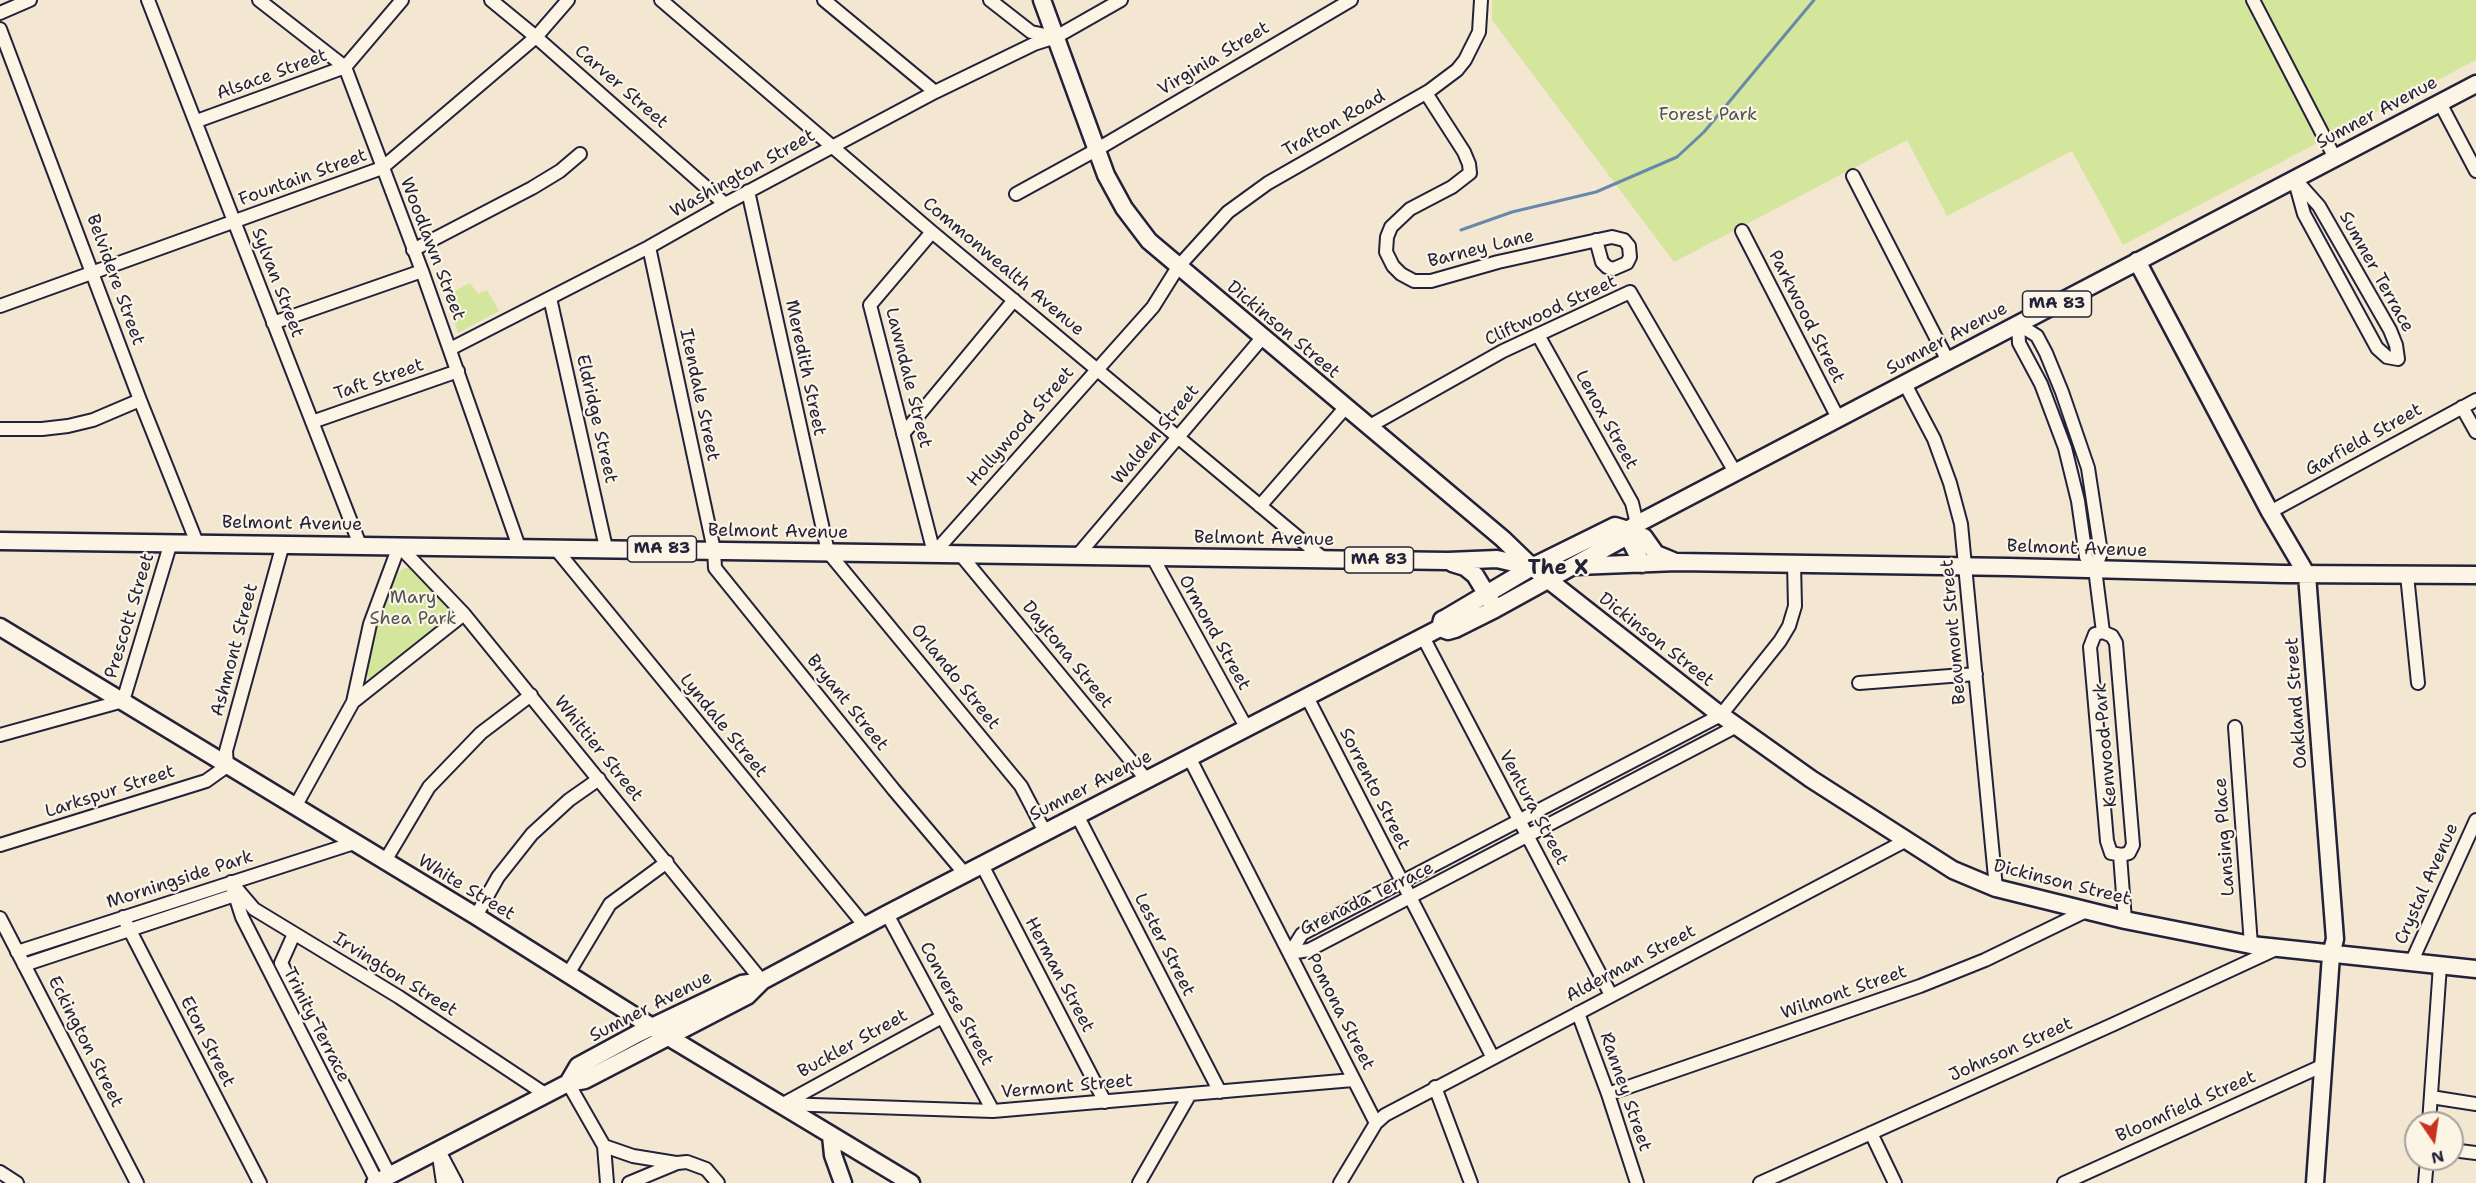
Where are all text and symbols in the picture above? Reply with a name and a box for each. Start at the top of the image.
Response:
street label: Virginia Street [1154,17,1274,101]
street label: Carver Street [570,40,672,134]
street label: Alsace Street [214,45,330,105]
street label: Sumner Avenue [2313,72,2441,154]
street label: Trafton Road [1279,86,1389,162]
park label: Forest Park [1659,104,1757,126]
street label: Washington Street [667,125,819,223]
street label: Fountain Street [236,145,370,211]
street label: Woodlawn Street [395,174,469,324]
street label: Commonwealth Avenue [918,193,1088,341]
street label: Sumner Terrace [2334,208,2418,336]
street label: Belvidere Street [81,212,149,348]
street label: Sylvan Street [246,225,308,341]
street label: Barney Lane [1426,225,1536,273]
street label: Parkwood Street [1763,247,1849,387]
street label: Cliftwood Street [1482,271,1620,351]
street label: Dickinson Street [1222,277,1344,383]
road number: MA 83 [2022,291,2092,317]
street label: Meredith Street [780,298,830,438]
street label: Sumner Avenue [1883,298,2011,380]
street label: Lawndale Street [880,306,936,450]
street label: Itendale Street [674,327,724,463]
street label: Eldridge Street [571,353,621,485]
street label: Taft Street [331,355,427,405]
street label: Hollywood Street [963,362,1079,492]
street label: Lenox Street [1570,367,1642,473]
street label: Walden Street [1108,380,1204,490]
street label: Garfield Street [2302,399,2426,481]
street label: Belmont Avenue [222,512,362,536]
street label: Belmont Avenue [708,520,848,544]
street label: Belmont Avenue [1194,527,1334,551]
road number: MA 83 [628,536,696,562]
street label: Belmont Avenue [2006,536,2148,562]
road number: MA 83 [1344,547,1414,573]
street label: Prescott Street [101,551,159,681]
district label: The X [1528,556,1588,582]
street label: Beaumont Street [1937,558,1971,706]
street label: Ormond Street [1173,572,1255,694]
street label: Ashmont Street [207,581,263,719]
park label: Mary Shea Park [370,587,456,630]
street label: Dickinson Street [1594,588,1718,692]
street label: Daytona Street [1017,597,1117,713]
street label: Orlando Street [906,620,1004,734]
street label: Oakland Street [2282,636,2312,770]
street label: Bryant Street [802,650,892,756]
street label: Lyndale Street [675,670,771,782]
street label: Kenwood Park [2090,682,2122,808]
street label: Whittier Street [549,692,647,806]
street label: Sorrento Street [1334,724,1414,854]
street label: Sumner Avenue [1026,746,1156,826]
street label: Ventura Street [1494,747,1572,869]
street label: Larkspur Street [42,761,178,823]
street label: Lansing Place [2210,777,2240,897]
street label: Crystal Avenue [2391,820,2463,948]
street label: Morningside Park [104,846,256,914]
street label: White Street [414,851,518,925]
street label: Dickinson Street [1991,856,2133,910]
street label: Grenada Terrace [1297,857,1437,941]
street label: Lester Street [1129,890,1199,1000]
street label: Herman Street [1020,914,1098,1036]
street label: Alderman Street [1562,921,1700,1007]
street label: Irvington Street [329,928,461,1022]
street label: Converse Street [914,938,998,1070]
street label: Pomona Street [1301,950,1379,1074]
street label: Wilmont Street [1778,961,1910,1025]
street label: Trinity Terrace [278,964,354,1086]
street label: Sumner Avenue [586,967,716,1047]
street label: Eckington Street [43,973,127,1111]
street label: Eton Street [175,993,239,1091]
street label: Buckler Street [794,1005,912,1083]
street label: Johnson Street [1946,1013,2076,1087]
street label: Ranney Street [1595,1030,1655,1154]
street label: Bloomfield Street [2113,1066,2259,1148]
street label: Vermont Street [1000,1070,1134,1104]
north arrow [2404,1111,2464,1171]
text: N [2429,1145,2446,1169]

